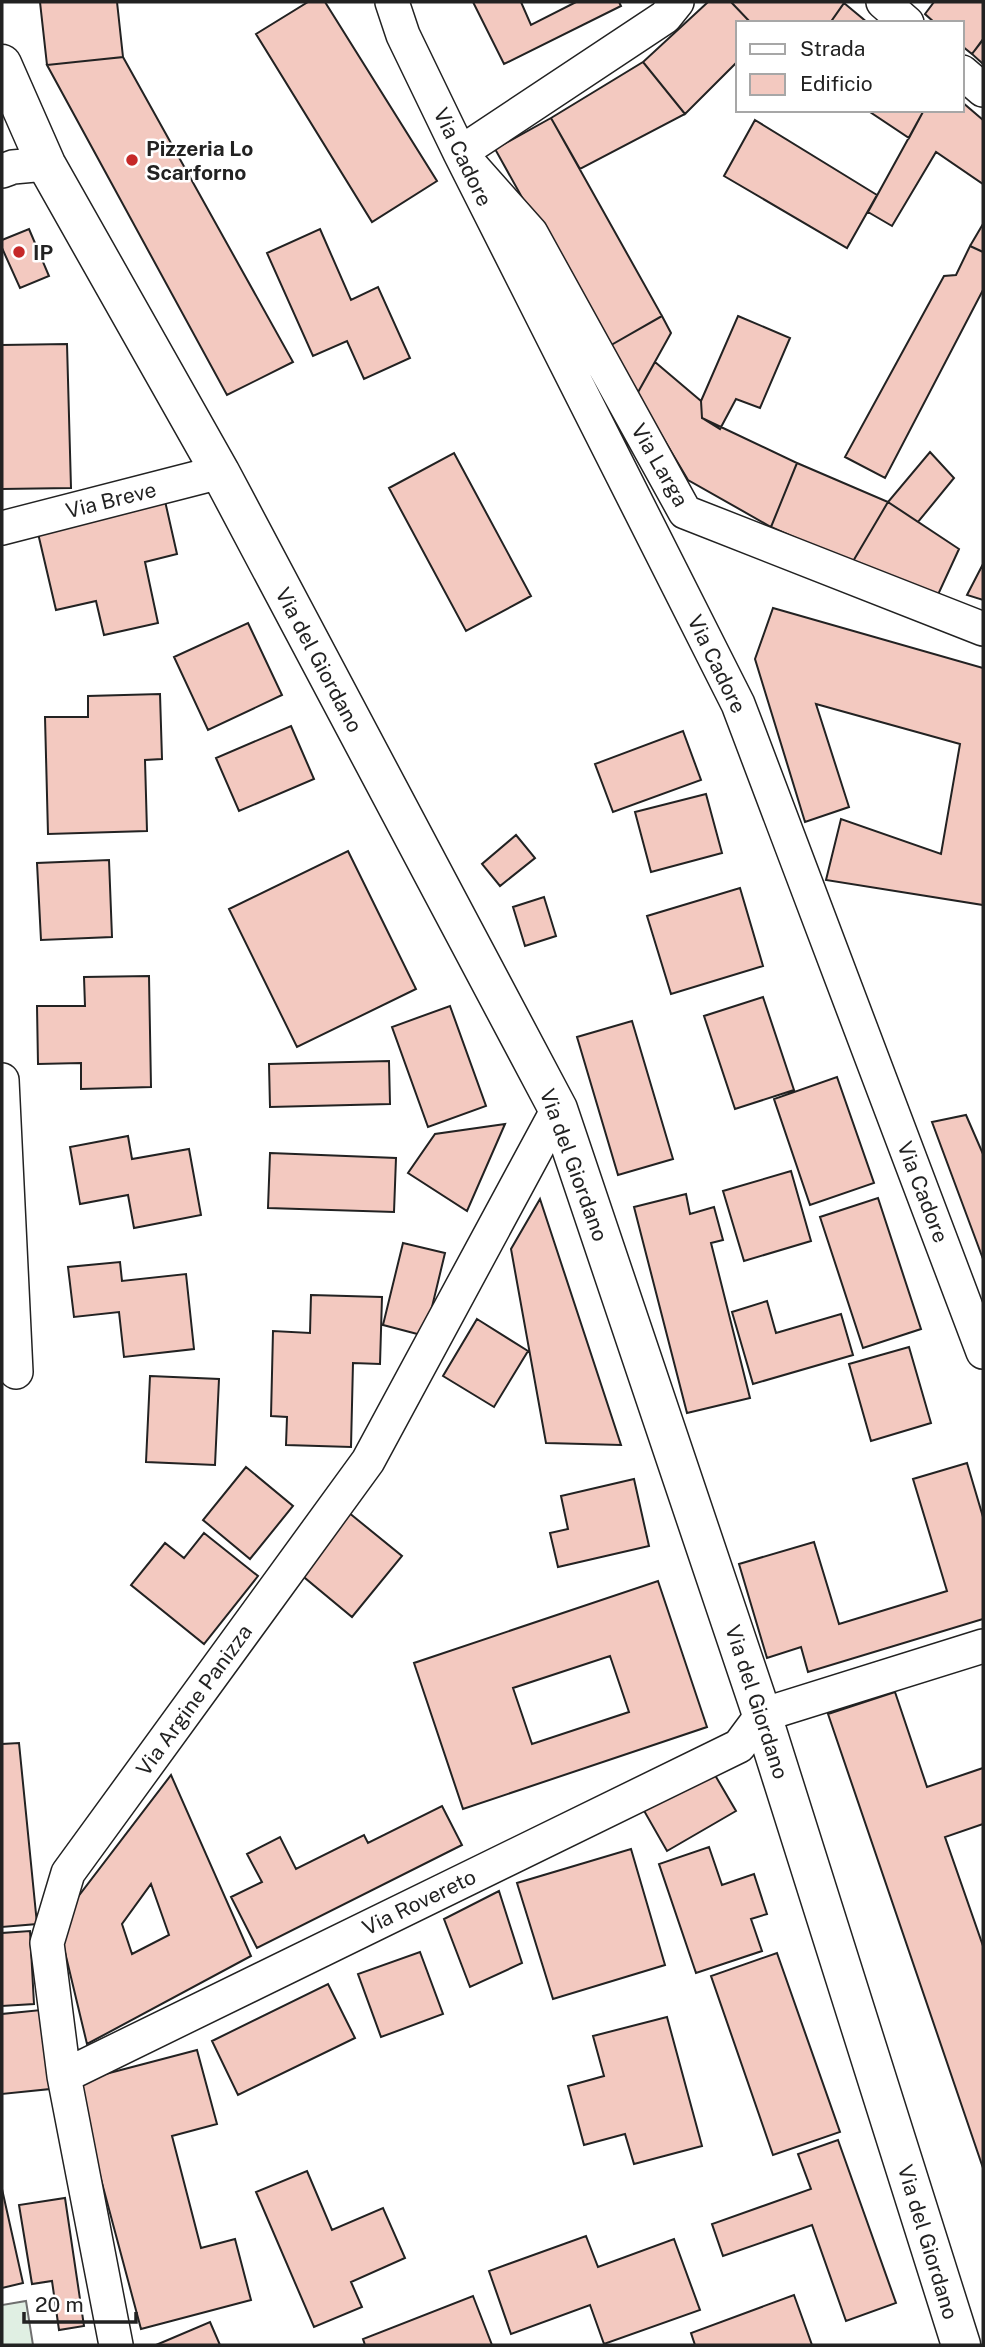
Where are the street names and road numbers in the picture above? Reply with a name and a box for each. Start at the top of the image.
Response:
street label: Via Cadore [428,104,498,210]
street label: Via Larga [626,419,694,511]
street label: Via Breve [63,477,159,523]
street label: Via del Giordano [270,583,368,737]
street label: Via Cadore [682,611,752,717]
street label: Via del Giordano [535,1085,613,1245]
street label: Via Cadore [892,1138,954,1246]
street label: Via Argine Panizza [131,1620,257,1780]
street label: Via del Giordano [720,1622,794,1782]
street label: Via Rovereto [358,1864,480,1940]
street label: Via del Giordano [893,2162,963,2322]

